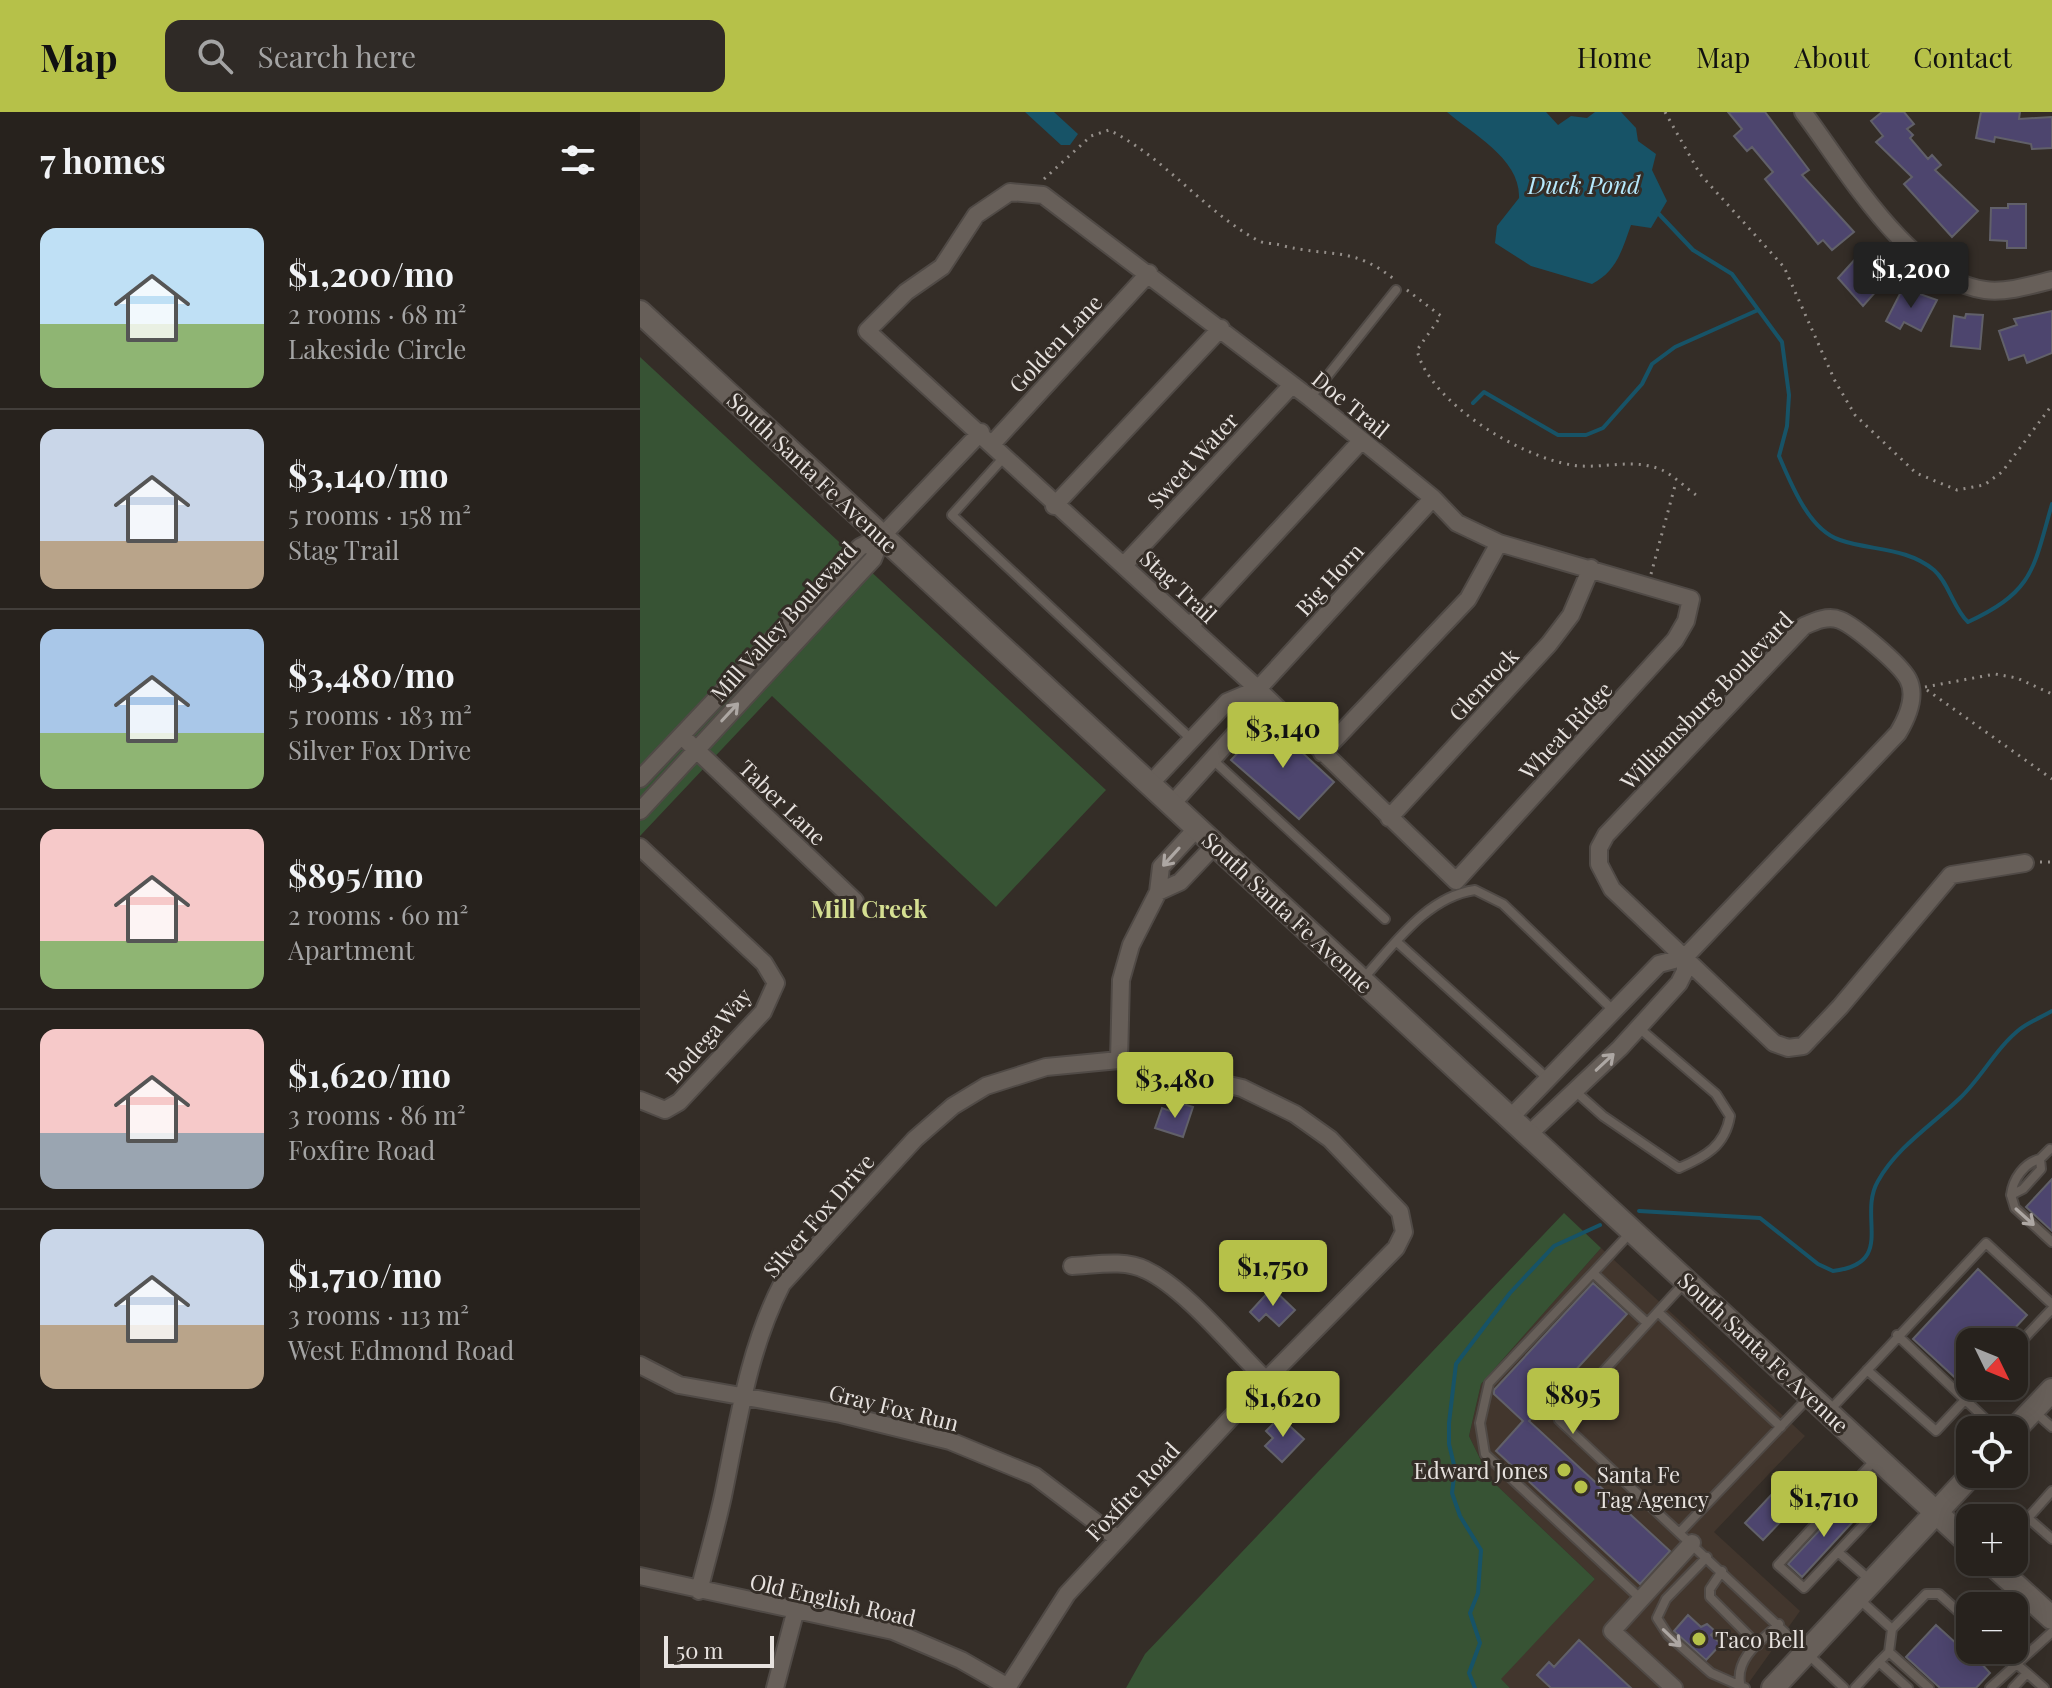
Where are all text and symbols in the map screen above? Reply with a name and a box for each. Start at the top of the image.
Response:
search box [165,20,725,92]
text: Map [40,31,117,82]
icon: search [193,34,237,78]
text: Search here [257,36,416,76]
text: Home [1577,38,1652,75]
text: Map [1696,38,1750,75]
text: About [1794,38,1869,75]
text: Contact [1913,38,2012,75]
text: 7 homes [40,137,166,183]
icon: filters [556,138,600,182]
water label: Duck Pond [1527,168,1641,200]
pin: $1,200 [1846,242,1976,310]
text: $1,200/mo [288,250,454,296]
text: $1,200 [1871,250,1951,285]
icon: home [104,260,200,356]
street label: Golden Lane [1002,287,1108,399]
text: 2 rooms · 68 m² [288,296,466,331]
text: Lakeside Circle [288,331,466,366]
street label: Doe Trail [1306,364,1396,444]
street label: South Santa Fe Avenue [721,385,905,559]
street label: Sweet Water [1140,405,1245,515]
text: $3,140/mo [288,451,449,497]
icon: home [104,461,200,557]
text: 5 rooms · 158 m² [288,497,471,532]
text: Stag Trail [288,532,400,567]
street label: Mill Valley Boulevard [703,535,863,707]
street label: Big Horn [1288,536,1370,622]
street label: Stag Trail [1134,543,1224,629]
street label: Williamsburg Boulevard [1612,604,1799,796]
street label: Glenrock [1441,641,1525,727]
text: $3,480/mo [288,651,455,697]
icon: home [104,661,200,757]
street label: Wheat Ridge [1511,675,1618,786]
text: 5 rooms · 183 m² [288,697,472,732]
one-way arrow [721,702,739,722]
pin: $3,140 [1218,702,1348,770]
text: $3,140 [1245,710,1321,745]
text: Silver Fox Drive [288,732,472,767]
street label: Taber Lane [733,753,833,851]
street label: South Santa Fe Avenue [1196,825,1380,999]
one-way arrow [1161,847,1180,867]
text: $895/mo [288,851,424,897]
icon: home [104,861,200,957]
district label: Mill Creek [811,892,928,924]
text: 2 rooms · 60 m² [288,897,468,932]
text: Apartment [288,932,414,967]
street label: Bodega Way [658,981,758,1089]
text: $1,620/mo [288,1051,451,1097]
pin: $3,480 [1110,1052,1240,1120]
one-way arrow [1595,1052,1615,1071]
text: $3,480 [1135,1060,1215,1095]
icon: home [104,1061,200,1157]
text: 3 rooms · 86 m² [288,1097,466,1132]
text: Foxfire Road [288,1132,435,1167]
street label: Silver Fox Drive [756,1147,880,1283]
one-way arrow [2015,1208,2035,1227]
pin: $1,750 [1208,1240,1338,1308]
text: $1,750 [1237,1248,1309,1283]
text: $1,710/mo [288,1251,442,1297]
icon: home [104,1261,200,1357]
street label: South Santa Fe Avenue [1672,1265,1856,1439]
text: 3 rooms · 113 m² [288,1297,469,1332]
north arrow [1956,1328,2028,1400]
map controls [1956,1328,2028,1664]
text: West Edmond Road [288,1332,514,1367]
pin: $895 [1526,1368,1620,1436]
pin: $1,620 [1218,1371,1348,1439]
street label: Gray Fox Run [826,1376,962,1438]
text: $895 [1545,1376,1601,1411]
text: $1,620 [1245,1379,1321,1414]
button: locate [1956,1416,2028,1488]
street label: Foxfire Road [1078,1435,1186,1547]
place label: Edward Jones [1414,1455,1548,1485]
place label: Santa Fe Tag Agency [1597,1459,1709,1514]
marker: Edward Jones [1555,1461,1573,1479]
pin: $1,710 [1759,1471,1889,1539]
marker: Santa Fe Tag Agency [1572,1478,1590,1496]
text: $1,710 [1789,1479,1859,1514]
button: + [1956,1504,2028,1576]
street label: Old English Road [747,1565,919,1633]
button: − [1956,1592,2028,1664]
place label: Taco Bell [1715,1624,1805,1654]
one-way arrow [1662,1628,1681,1647]
marker: Taco Bell [1690,1630,1708,1648]
scale bar [664,1632,774,1668]
text: 50 m [676,1635,723,1665]

